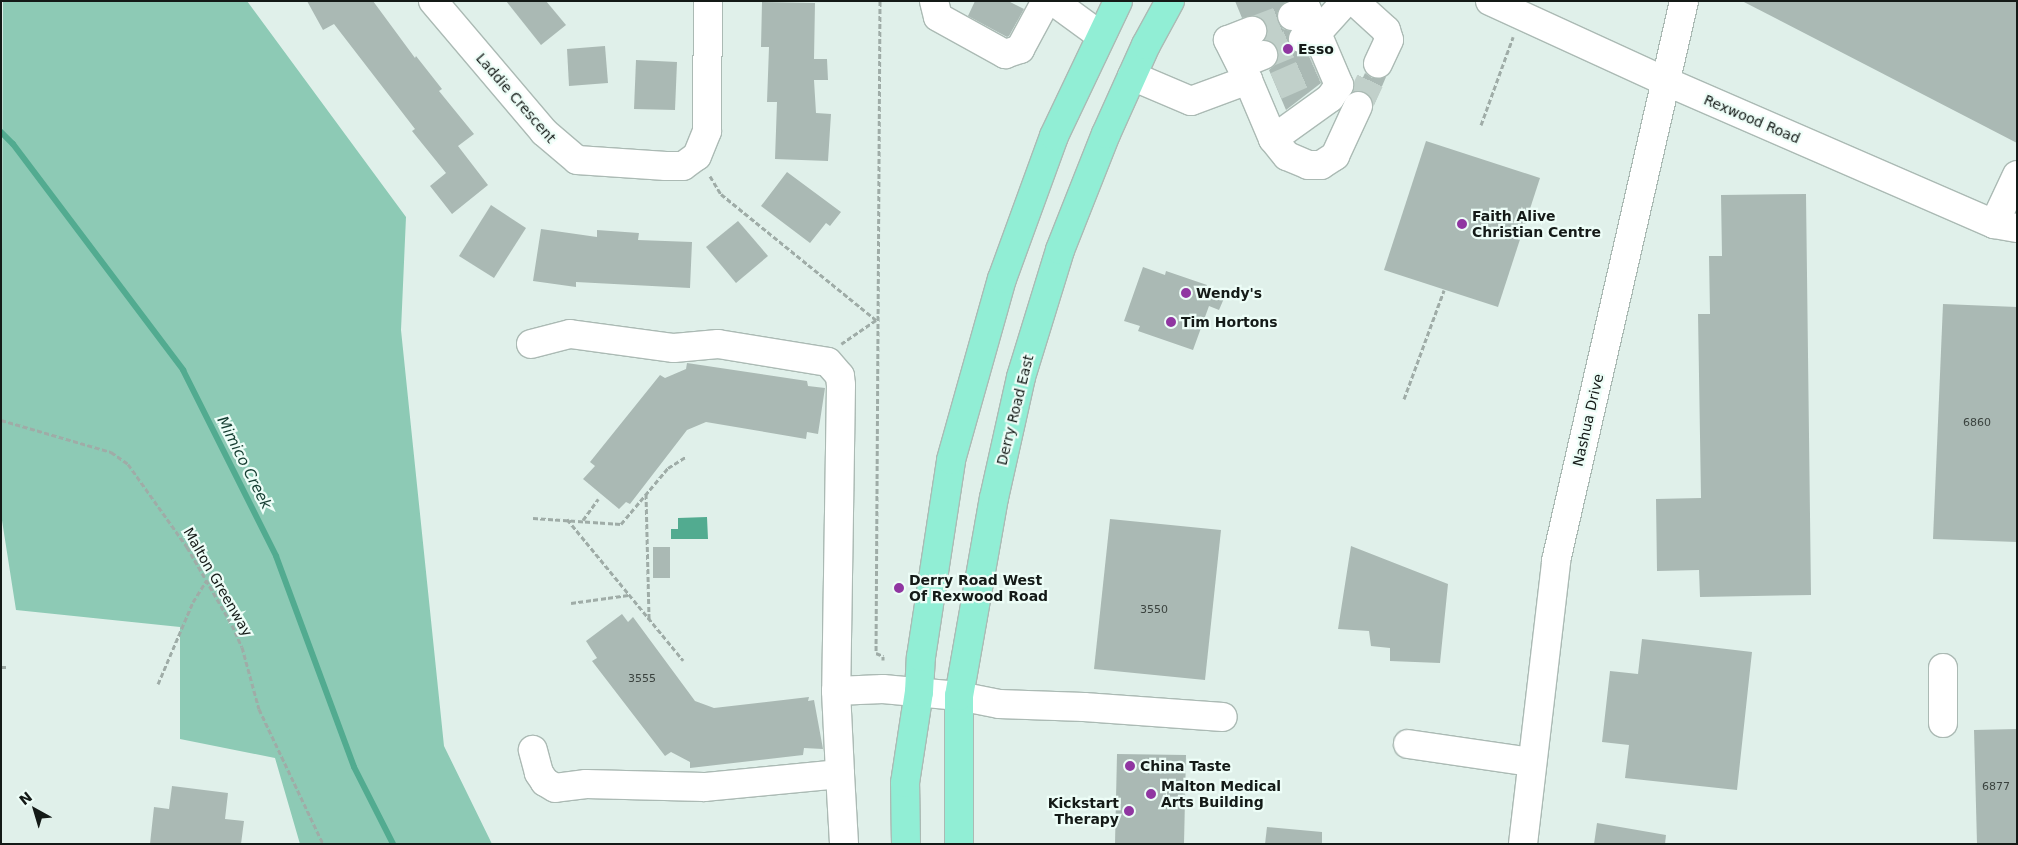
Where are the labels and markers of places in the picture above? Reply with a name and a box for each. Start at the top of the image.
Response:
place label: Esso [1298,41,1334,57]
marker: Esso [1282,43,1294,55]
place label: Faith Alive Christian Centre [1472,208,1601,240]
marker: Faith Alive Christian Centre [1456,218,1468,230]
place label: Wendy's [1196,285,1262,301]
marker: Wendy's [1180,287,1192,299]
place label: Tim Hortons [1181,314,1278,330]
marker: Tim Hortons [1165,316,1177,328]
place label: Derry Road West Of Rexwood Road [909,572,1048,604]
marker: Derry Road West Of Rexwood Road [893,582,905,594]
place label: China Taste [1140,758,1231,774]
marker: China Taste [1124,760,1136,772]
place label: Malton Medical Arts Building [1161,778,1281,810]
marker: Malton Medical Arts Building [1145,788,1157,800]
place label: Kickstart Therapy [1048,795,1119,828]
marker: Kickstart Therapy [1123,805,1135,817]

